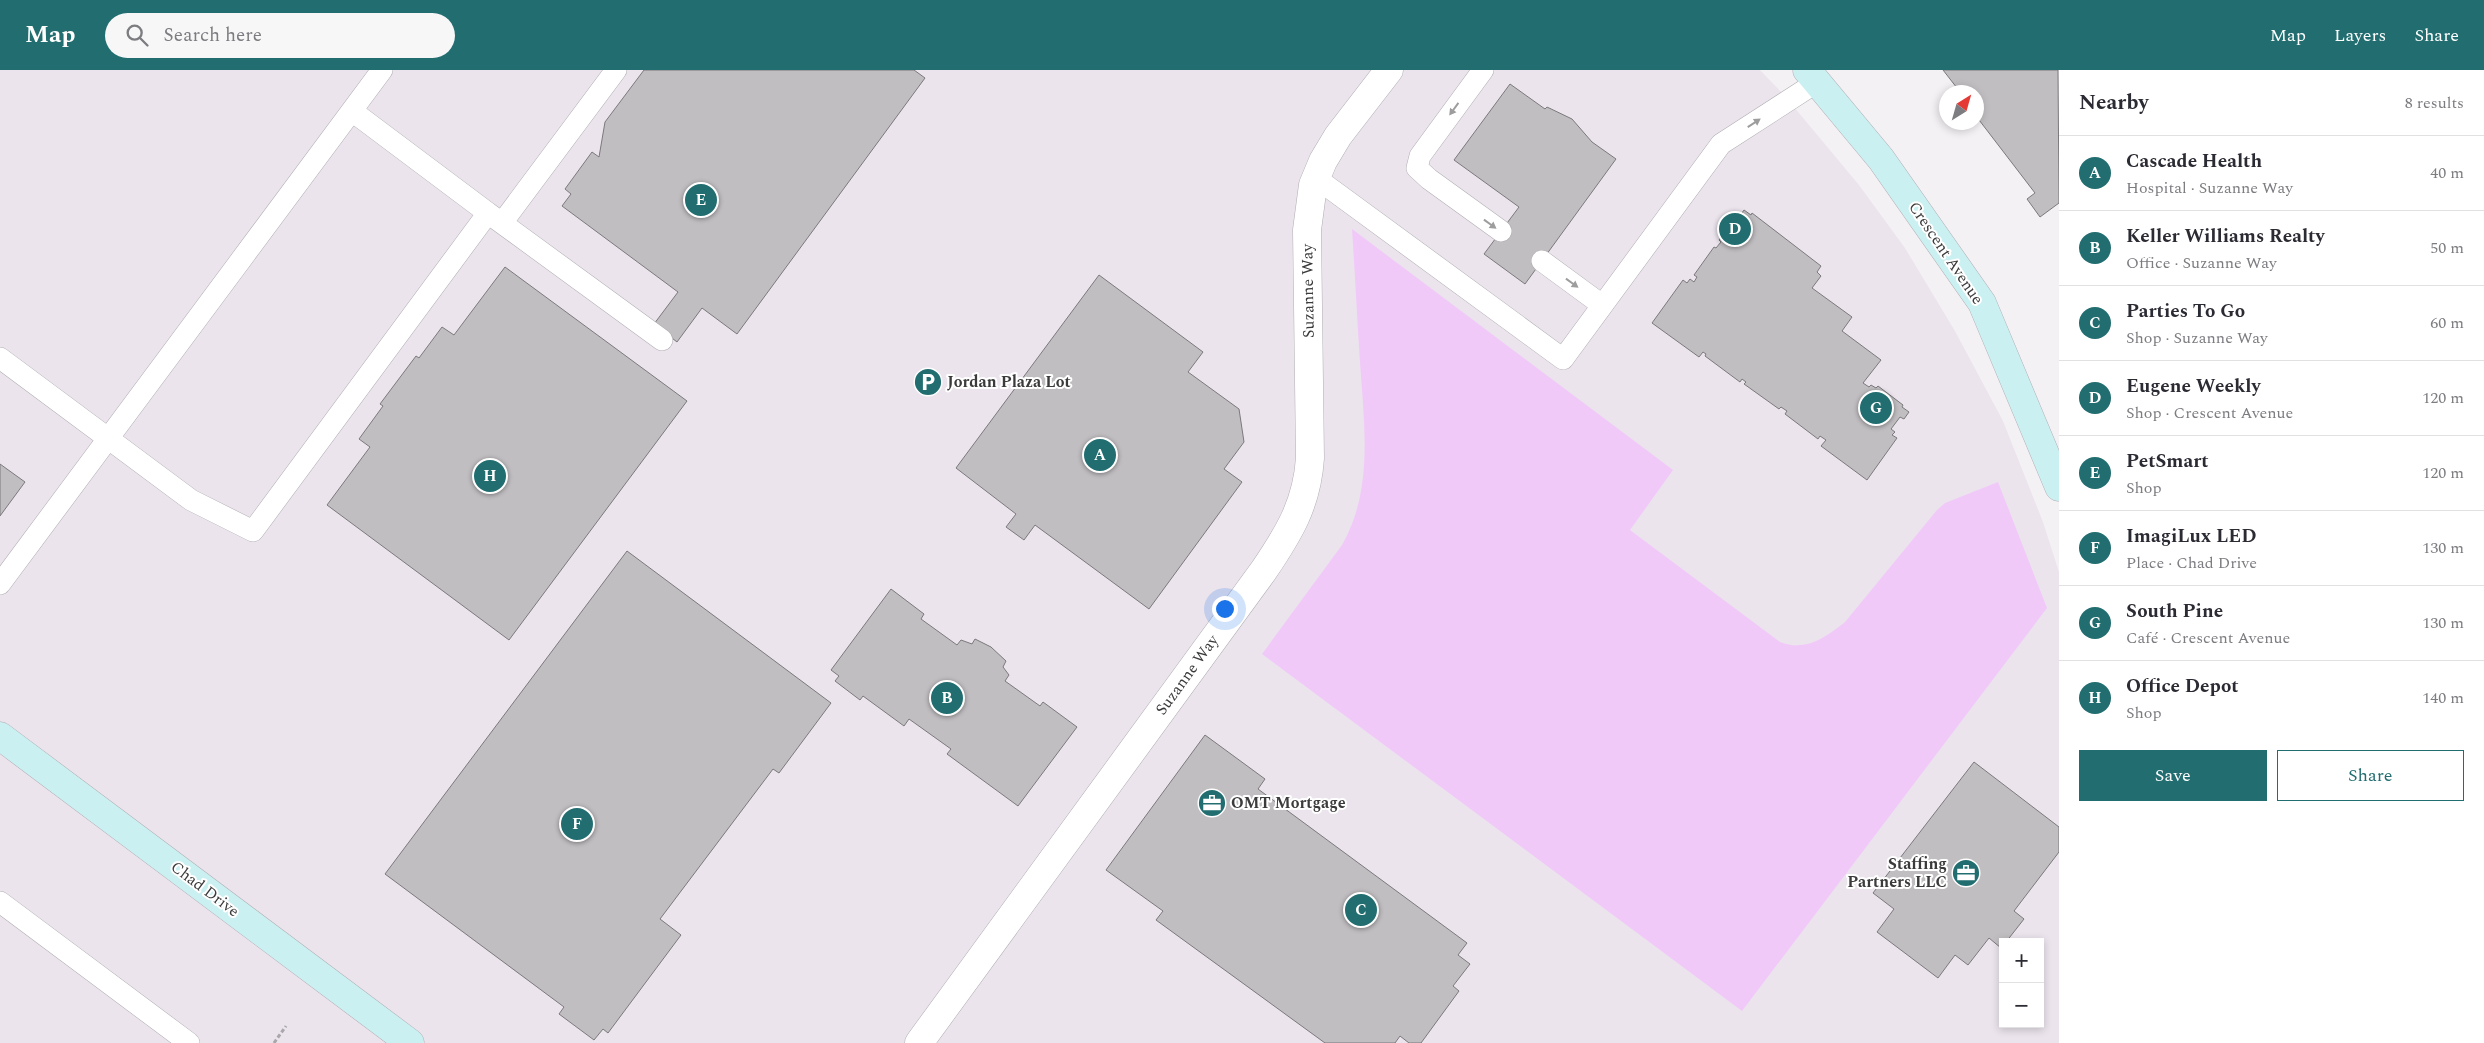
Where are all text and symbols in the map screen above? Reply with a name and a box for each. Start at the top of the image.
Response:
search box [105,13,455,58]
text: Map [25,17,75,53]
icon: search [123,21,151,49]
text: Search here [163,21,262,50]
text: Map [2270,22,2306,49]
text: Layers [2334,22,2386,49]
text: Share [2414,22,2459,49]
north arrow [1939,85,1984,130]
text: Nearby [2079,87,2149,119]
text: 8 results [2405,91,2464,115]
one-way arrow [1449,102,1460,115]
one-way arrow [1747,118,1760,128]
text: Cascade Health [2126,147,2262,176]
text: A [2089,161,2101,185]
text: 40 m [2430,161,2464,185]
text: Hospital · Suzanne Way [2126,176,2293,200]
pin: E [685,181,717,219]
street label: Crescent Avenue [1903,197,1989,309]
pin: D [1719,210,1751,248]
one-way arrow [1483,218,1496,229]
text: Keller Williams Realty [2126,222,2324,251]
text: B [2089,236,2101,260]
text: 50 m [2430,236,2464,260]
street label: Suzanne Way [1295,242,1321,338]
text: Office · Suzanne Way [2126,251,2277,275]
one-way arrow [1565,278,1579,288]
text: Parties To Go [2126,297,2245,326]
text: C [2089,311,2101,335]
text: 60 m [2430,311,2464,335]
text: Shop · Suzanne Way [2126,326,2268,350]
parking icon: Jordan Plaza Lot [913,367,943,397]
place label: Jordan Plaza Lot [947,370,1071,394]
text: Eugene Weekly [2126,372,2261,401]
text: D [2089,386,2101,410]
text: 120 m [2422,386,2464,410]
pin: G [1860,389,1892,427]
text: Shop · Crescent Avenue [2126,401,2293,425]
pin: A [1084,436,1116,474]
text: PetSmart [2126,447,2209,476]
pin: H [474,457,506,495]
text: E [2090,461,2100,485]
text: 120 m [2422,461,2464,485]
text: Shop [2126,476,2162,500]
text: ImagiLux LED [2126,522,2256,551]
text: F [2090,536,2100,560]
text: 130 m [2422,536,2464,560]
text: Place · Chad Drive [2126,551,2257,575]
your location [1212,596,1238,622]
text: South Pine [2126,597,2223,626]
text: G [2089,611,2101,635]
text: 130 m [2422,611,2464,635]
text: Café · Crescent Avenue [2126,626,2290,650]
street label: Suzanne Way [1150,629,1225,720]
text: Office Depot [2126,672,2239,701]
pin: B [931,679,963,717]
text: H [2088,686,2102,710]
text: 140 m [2422,686,2464,710]
text: Shop [2126,701,2162,725]
button: Save [2079,750,2267,801]
button: Share [2277,750,2464,801]
office icon: OMT Mortgage [1197,788,1227,818]
place label: OMT Mortgage [1231,791,1346,815]
pin: F [561,805,593,843]
place label: Staffing Partners LLC [1847,852,1947,894]
street label: Chad Drive [166,855,244,923]
office icon: Staffing Partners LLC [1951,858,1981,888]
pin: C [1345,891,1377,929]
map controls [1999,938,2044,1028]
button: + [1999,938,2044,983]
button: − [1999,983,2044,1028]

